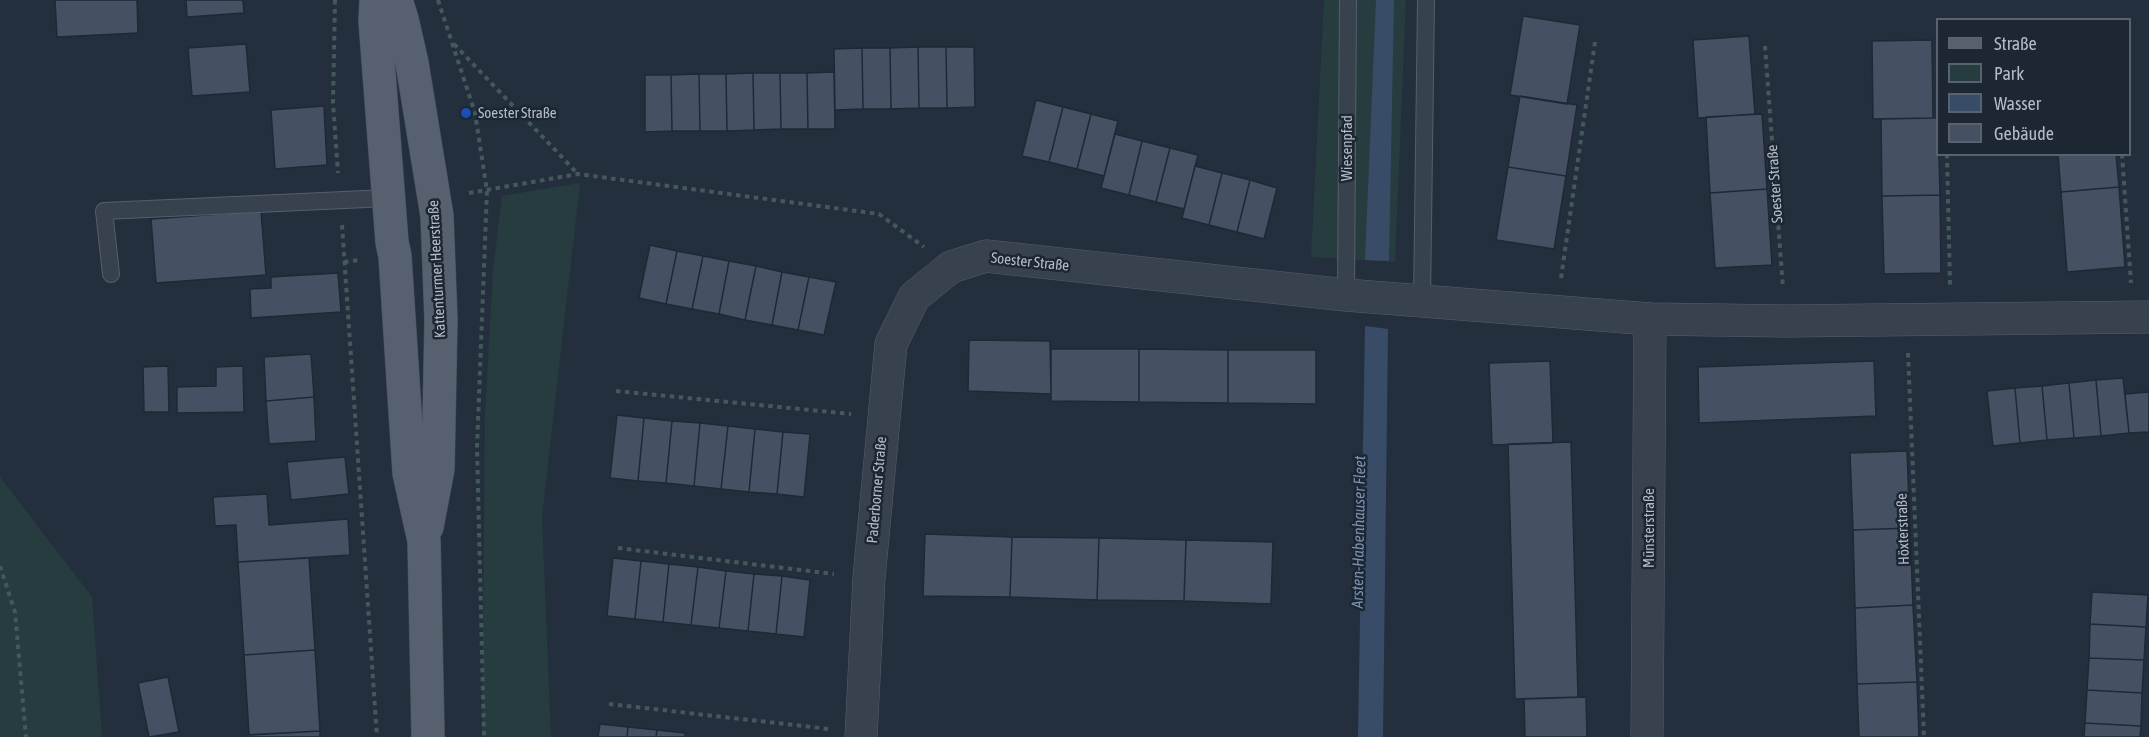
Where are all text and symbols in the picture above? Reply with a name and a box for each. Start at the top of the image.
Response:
legend [1936,18,2131,156]
text: Straße [1994,33,2037,54]
text: Park [1994,63,2024,84]
text: Wasser [1994,93,2041,114]
place label: Soester Straße [478,104,556,122]
marker: Soester Straße [459,106,473,120]
street label: Wiesenpfad [1338,115,1356,181]
text: Gebäude [1994,123,2054,144]
street label: Soester Straße [1763,144,1787,224]
street label: Kattenturmer Heerstraße [424,200,450,338]
street label: Soester Straße [990,249,1070,275]
street label: Paderborner Straße [863,436,891,544]
water label: Arsten-Habenhauser Fleet [1348,455,1370,609]
street label: Münsterstraße [1640,488,1658,568]
street label: Höxterstraße [1893,493,1913,565]

